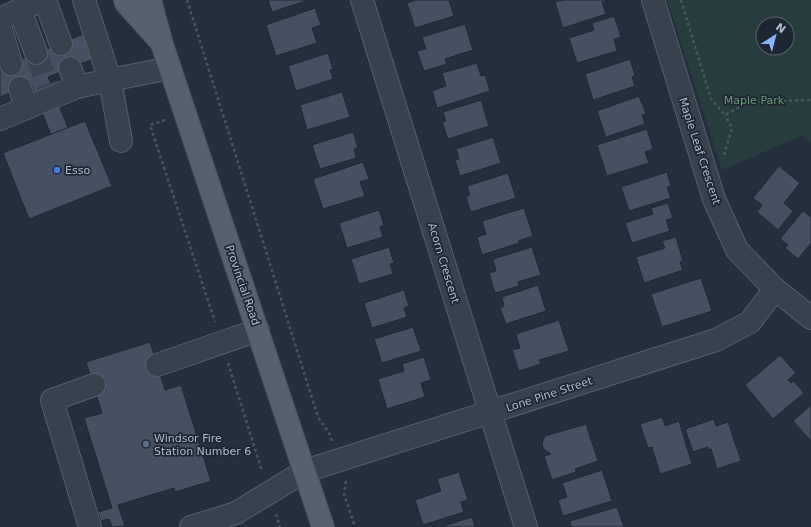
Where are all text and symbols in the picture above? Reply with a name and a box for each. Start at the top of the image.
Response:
north arrow [755,16,795,56]
text: N [773,20,788,36]
park label: Maple Park [724,94,785,107]
street label: Maple Leaf Crescent [676,96,723,207]
place label: Esso [65,164,90,177]
marker: Esso [52,165,62,175]
street label: Acorn Crescent [425,221,462,306]
street label: Provincial Road [223,243,262,327]
street label: Lone Pine Street [504,374,595,415]
place label: Windsor Fire Station Number 6 [154,432,251,458]
marker: Windsor Fire Station Number 6 [141,439,151,449]

